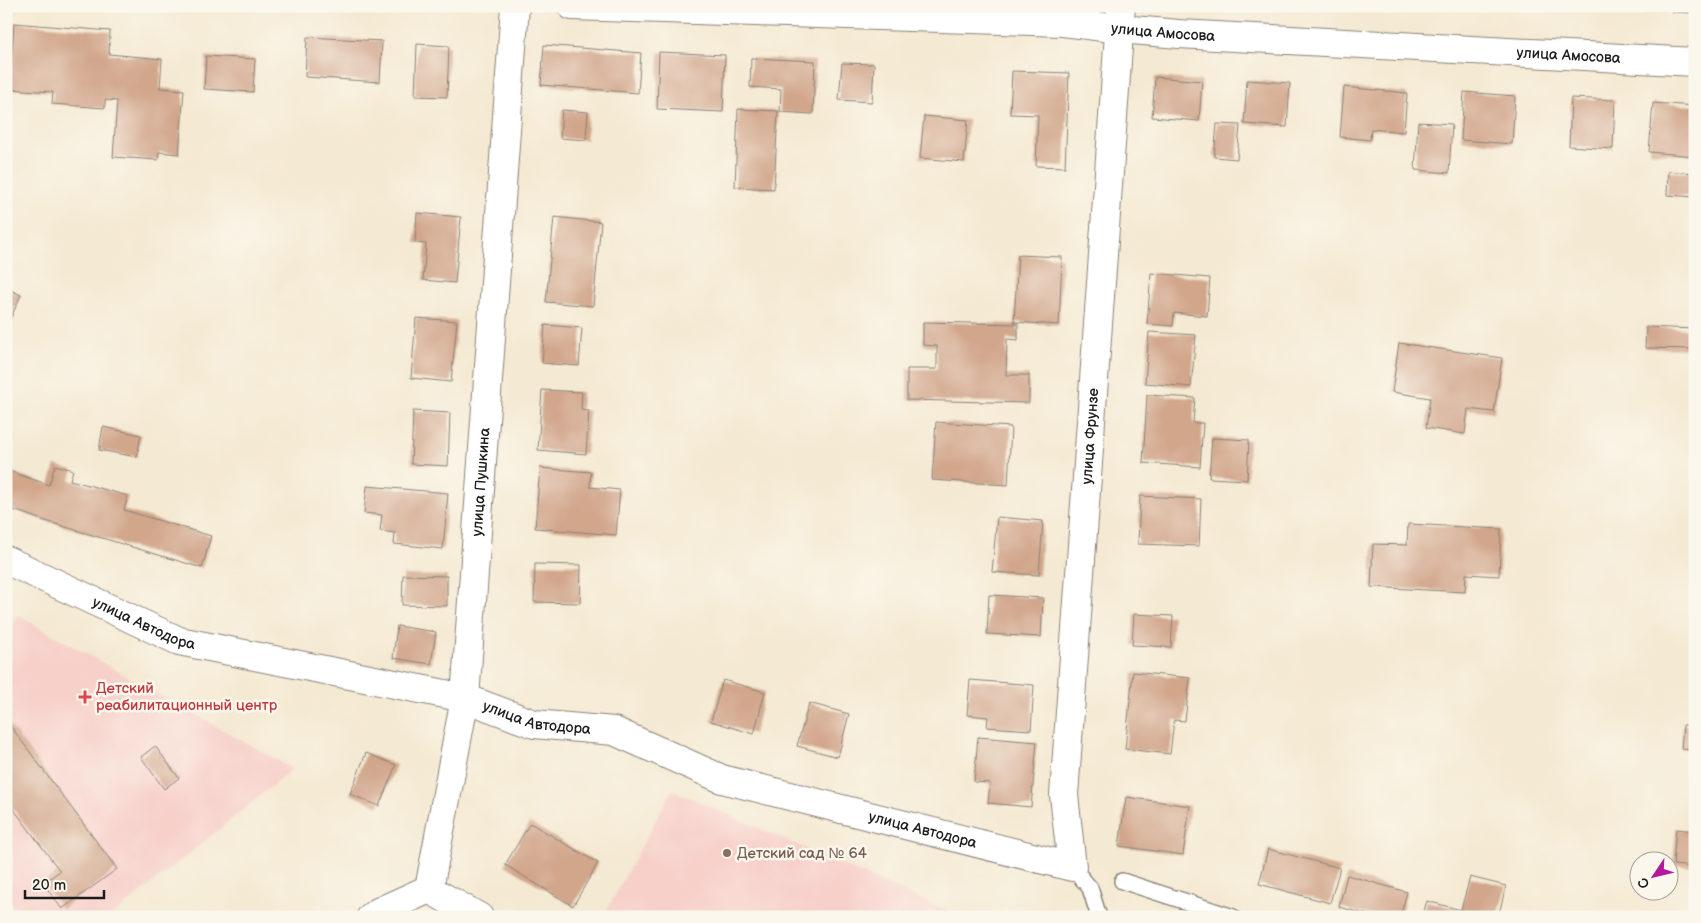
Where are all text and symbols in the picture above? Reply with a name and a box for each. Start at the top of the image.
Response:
street label: улица Амосова [1110,19,1216,46]
street label: улица Амосова [1516,43,1621,68]
street label: улица Фрунзе [1077,387,1103,485]
street label: улица Пушкина [468,427,495,537]
street label: улица Автодора [89,593,197,654]
place label: Детский реабилитационный центр [96,679,278,715]
marker: Детский реабилитационный центр [78,690,92,704]
street label: улица Автодора [480,697,592,739]
street label: улица Автодора [867,807,979,853]
place label: Детский сад № 64 [737,844,867,863]
marker: Детский сад № 64 [721,847,733,859]
north arrow [1628,850,1678,900]
scale bar [25,868,104,900]
text: С [1634,874,1654,892]
text: 20 m [32,876,66,895]

